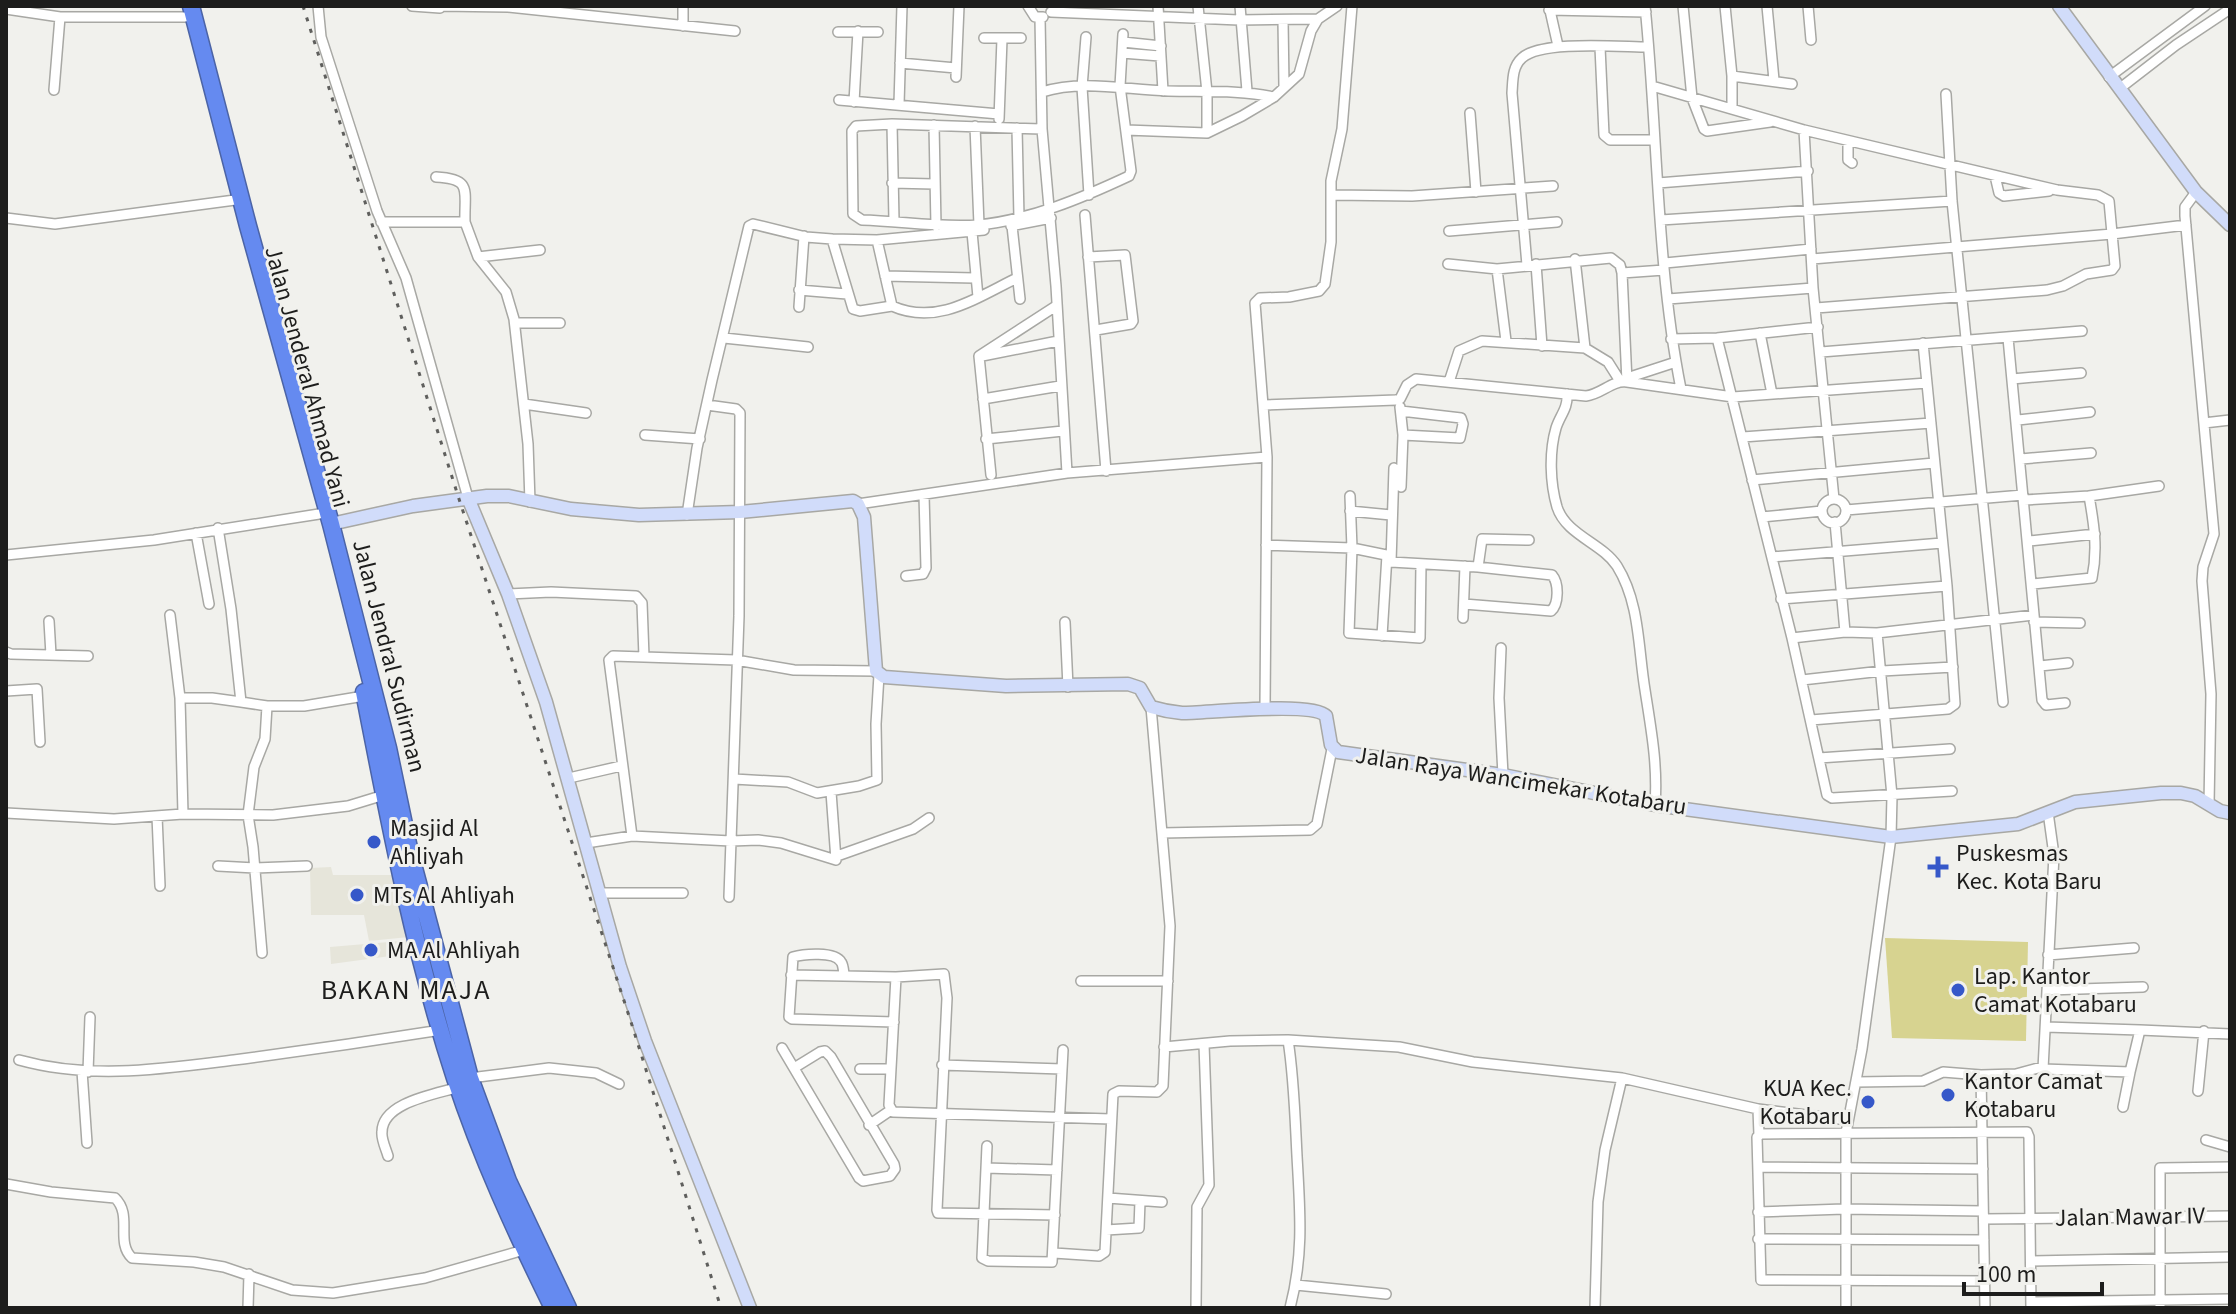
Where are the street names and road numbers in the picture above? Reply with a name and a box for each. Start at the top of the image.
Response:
street label: Jalan Jenderal Ahmad Yani [255,242,359,512]
street label: Jalan Jendral Sudirman [343,536,435,776]
street label: Jalan Raya Wancimekar Kotabaru [1353,738,1689,824]
street label: Jalan Mawar IV [2055,1198,2206,1236]

